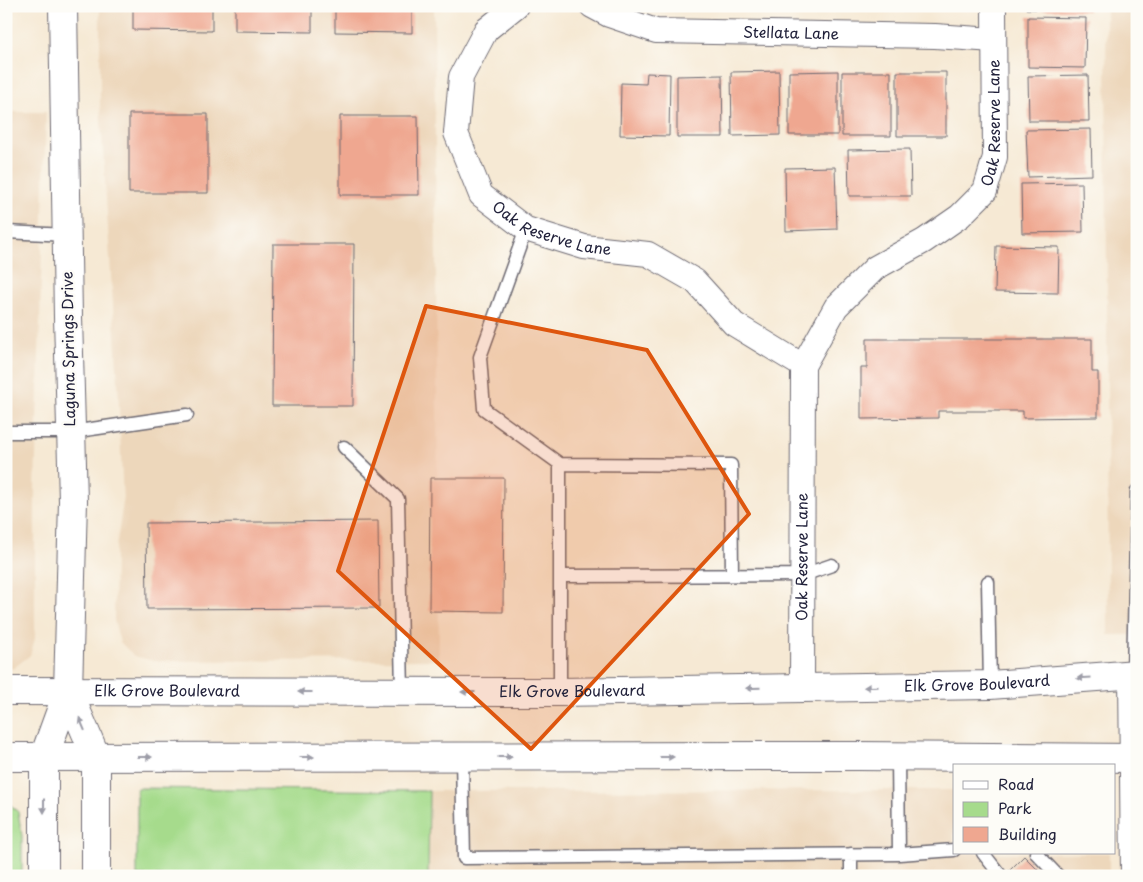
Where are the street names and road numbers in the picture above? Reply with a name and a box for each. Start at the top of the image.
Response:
street label: Stellata Lane [743,20,839,44]
street label: Oak Reserve Lane [974,59,1005,189]
street label: Oak Reserve Lane [488,194,612,260]
street label: Laguna Springs Drive [55,271,80,427]
street label: Oak Reserve Lane [789,493,813,621]
street label: Elk Grove Boulevard [904,668,1051,696]
street label: Elk Grove Boulevard [94,678,240,701]
street label: Elk Grove Boulevard [499,678,645,702]

